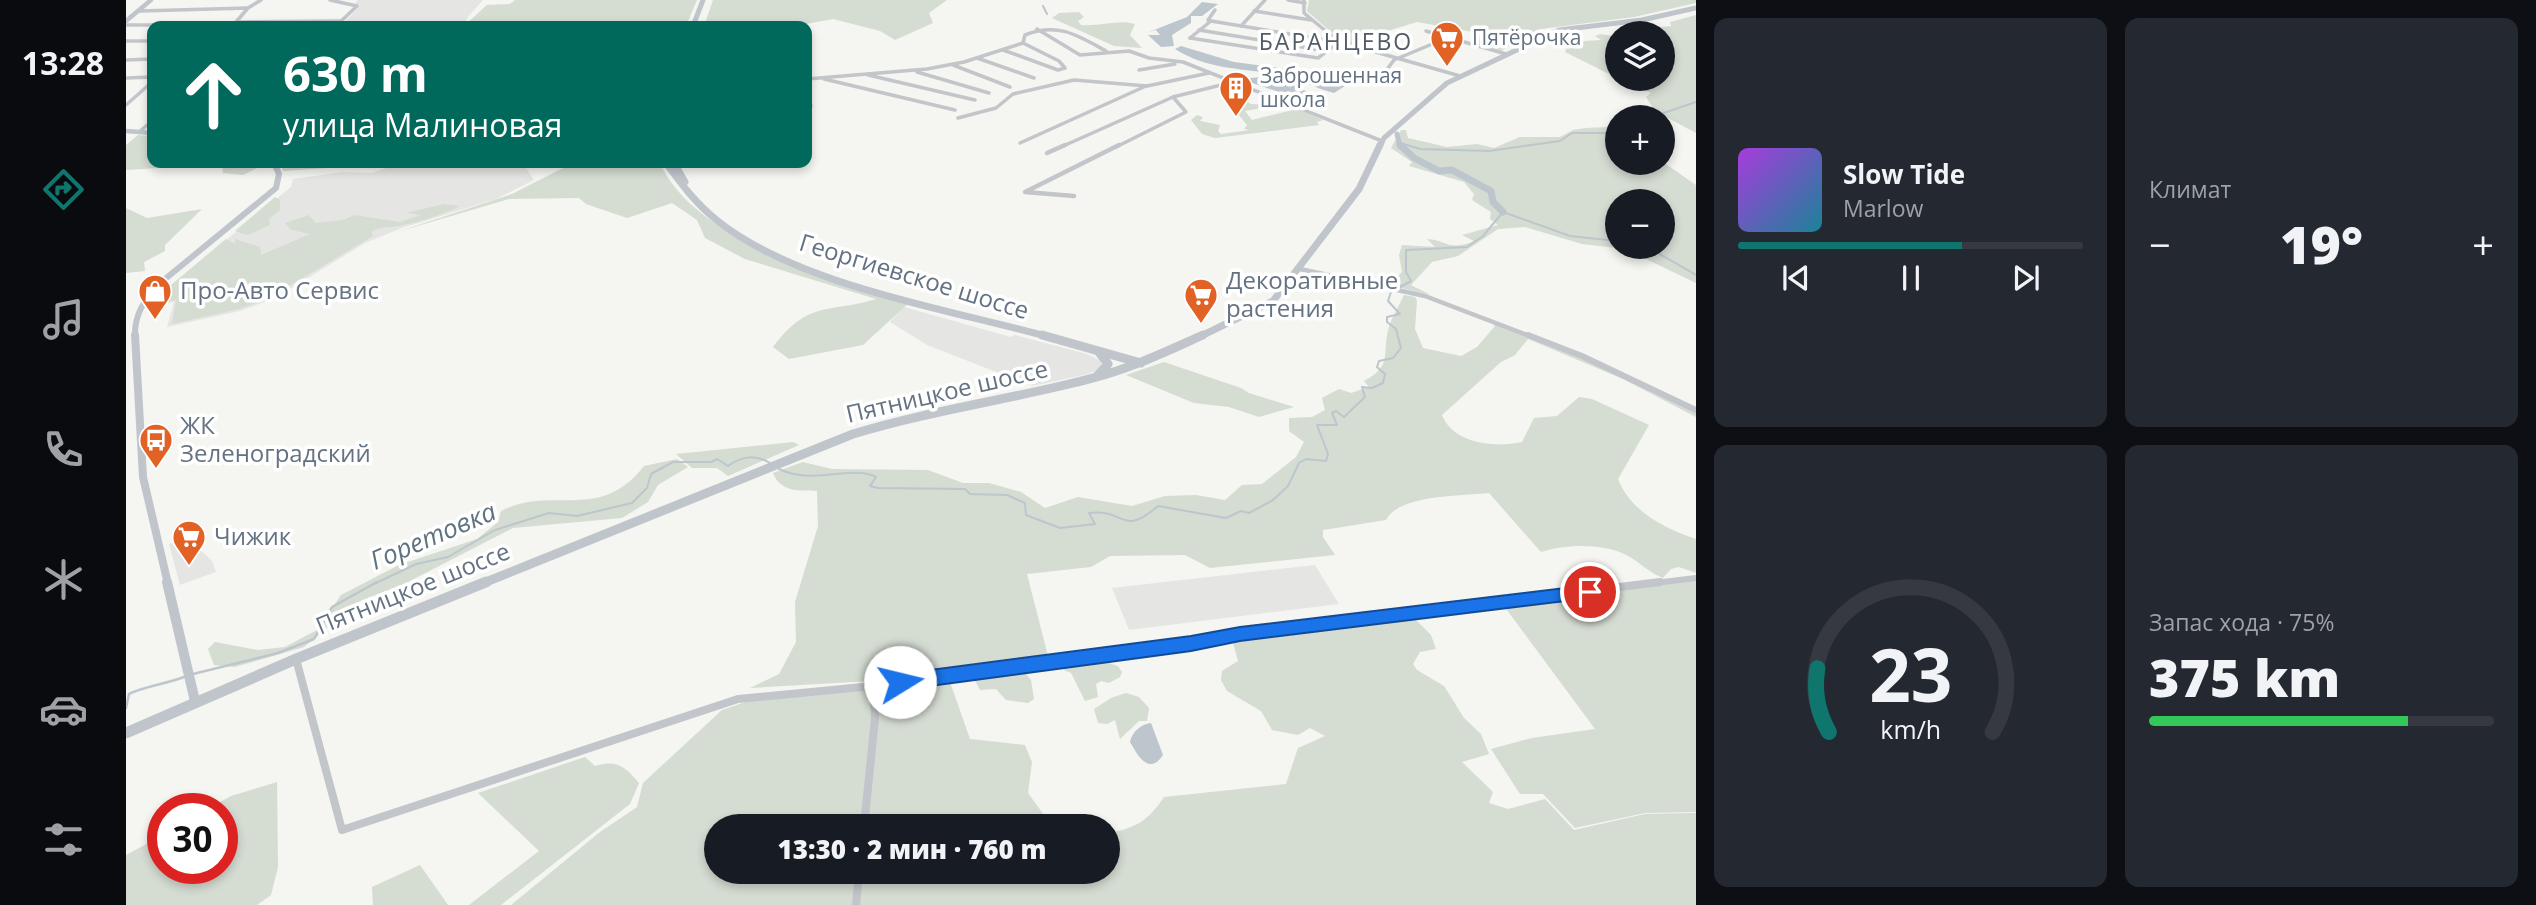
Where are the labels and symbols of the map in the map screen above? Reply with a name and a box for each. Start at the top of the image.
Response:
supermarket icon: Пятёрочка [1428,19,1466,68]
place label: Пятёрочка [1472,23,1581,51]
district label: БАРАНЦЕВО [1259,25,1413,57]
place label: Заброшенная школа [1260,61,1402,113]
building icon: Заброшенная школа [1217,69,1255,118]
street label: Георгиевское шоссе [796,225,1033,326]
place label: Декоративные растения [1226,263,1398,324]
shop icon: Про-Авто Сервис [136,272,174,321]
place label: Про-Авто Сервис [180,273,379,306]
supermarket icon: Декоративные растения [1182,276,1220,325]
street label: Пятницкое шоссе [842,351,1051,430]
place label: ЖК Зеленоградский [180,408,371,469]
bus stop icon: ЖК Зеленоградский [137,421,175,470]
water label: Горетовка [364,492,501,578]
supermarket icon: Чижик [170,518,208,567]
place label: Чижик [214,519,292,552]
street label: Пятницкое шоссе [311,534,514,642]
pin [1560,562,1620,622]
position arrow [863,645,937,719]
speed limit sign: 30 [147,793,238,884]

